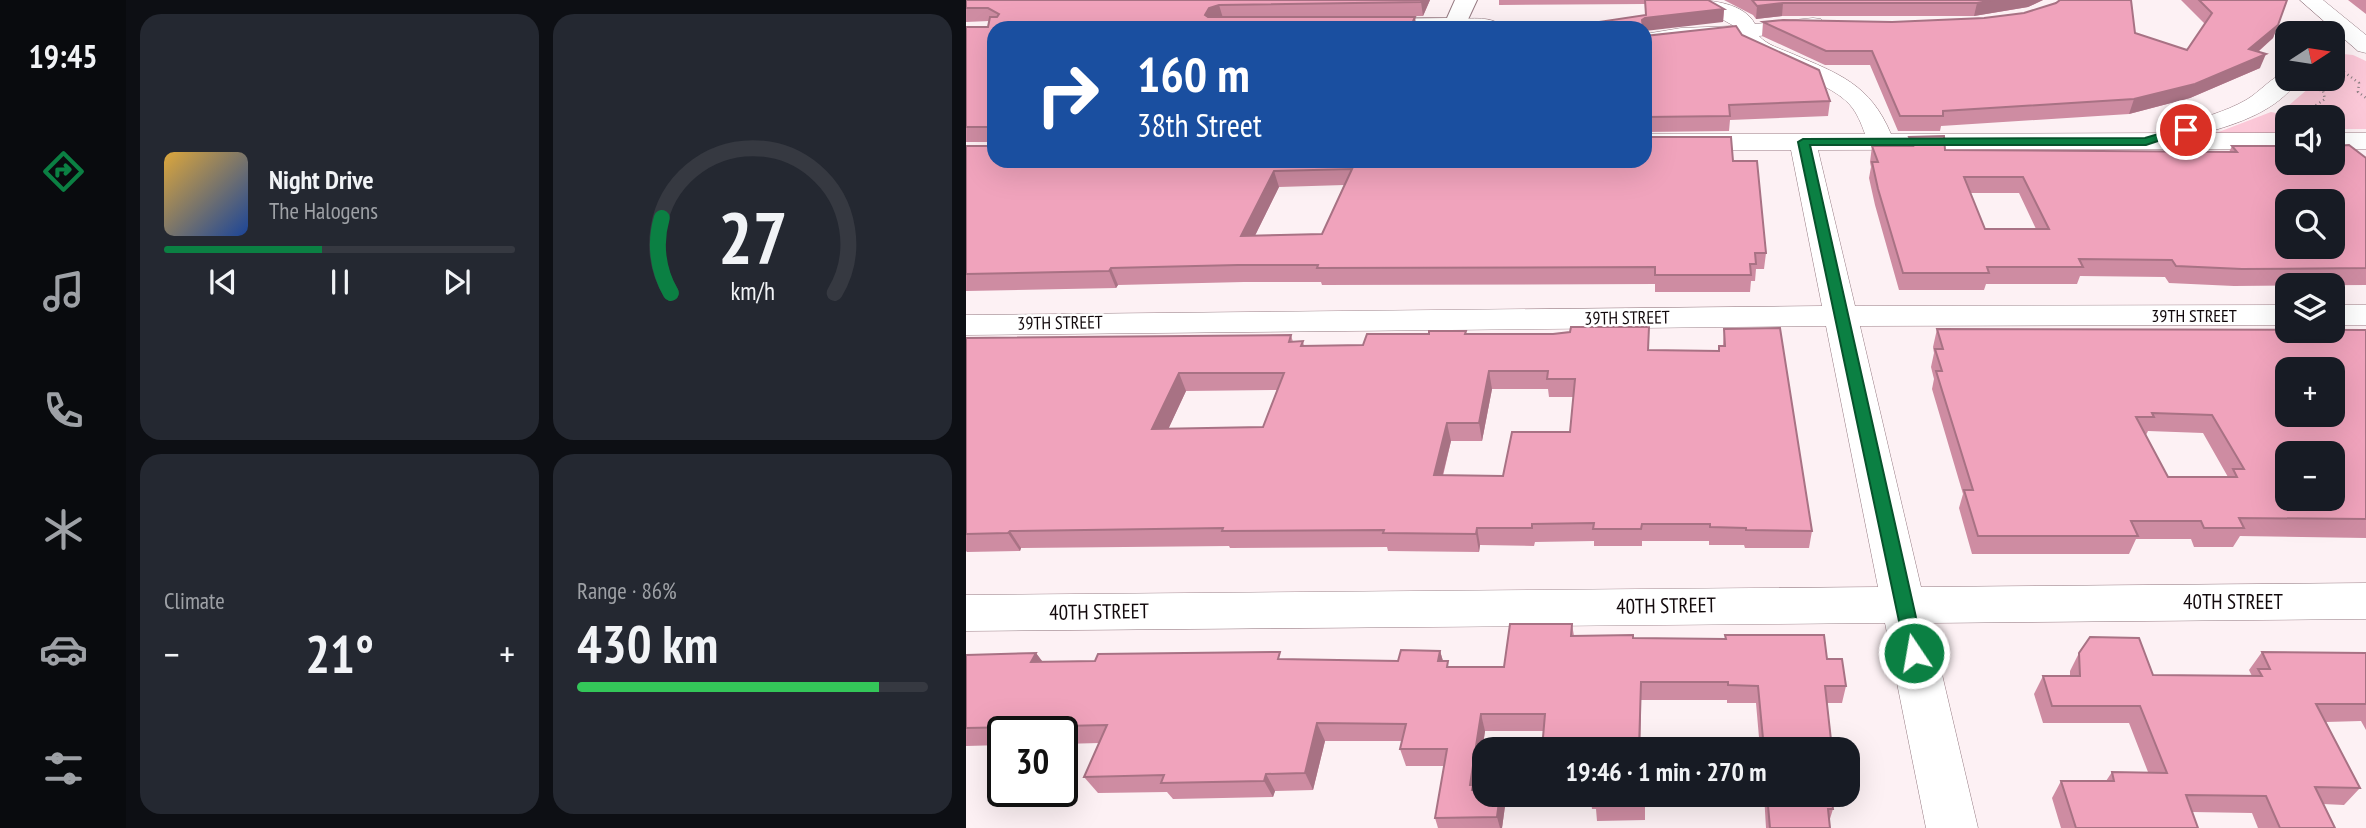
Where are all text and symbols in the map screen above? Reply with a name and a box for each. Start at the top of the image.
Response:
north arrow [2275,21,2345,91]
map controls [2275,21,2345,511]
text: 19:45 [28,35,98,77]
text: 160 m [1137,42,1250,106]
icon: right [1022,49,1113,140]
pin [2156,100,2216,160]
text: 38th Street [1137,104,1262,146]
button: sound [2275,105,2345,175]
icon: arrive [2167,111,2205,149]
icon: directions [39,147,88,196]
text: Night Drive [269,163,374,196]
text: 27 [718,189,787,283]
button: search [2275,189,2345,259]
text: The Halogens [269,196,378,225]
icon: previous [204,263,242,301]
icon: pause [321,263,359,301]
icon: next [438,263,476,301]
icon: music [39,267,88,316]
button: layers [2275,273,2345,343]
text: km/h [730,275,775,307]
street label: 39TH STREET [2151,304,2237,327]
street label: 39TH STREET [1584,305,1670,330]
street label: 39TH STREET [1017,310,1103,335]
button: + [2275,357,2345,427]
icon: phone [39,386,88,435]
button: − [2275,441,2345,511]
icon: climate [39,505,88,554]
text: Range · 86% [577,576,677,605]
text: Climate [164,586,225,615]
street label: 40TH STREET [2183,588,2284,615]
street label: 40TH STREET [1616,591,1717,620]
street label: 40TH STREET [1049,597,1150,626]
text: 430 km [577,610,718,677]
position arrow [1877,616,1951,690]
text: 21° [305,620,374,687]
icon: car [39,625,88,674]
text: − [164,629,180,678]
text: + [499,629,515,678]
speed limit sign: 30 [987,716,1078,807]
icon: filters [39,744,88,793]
text: 19:46 · 1 min · 270 m [1566,755,1766,788]

